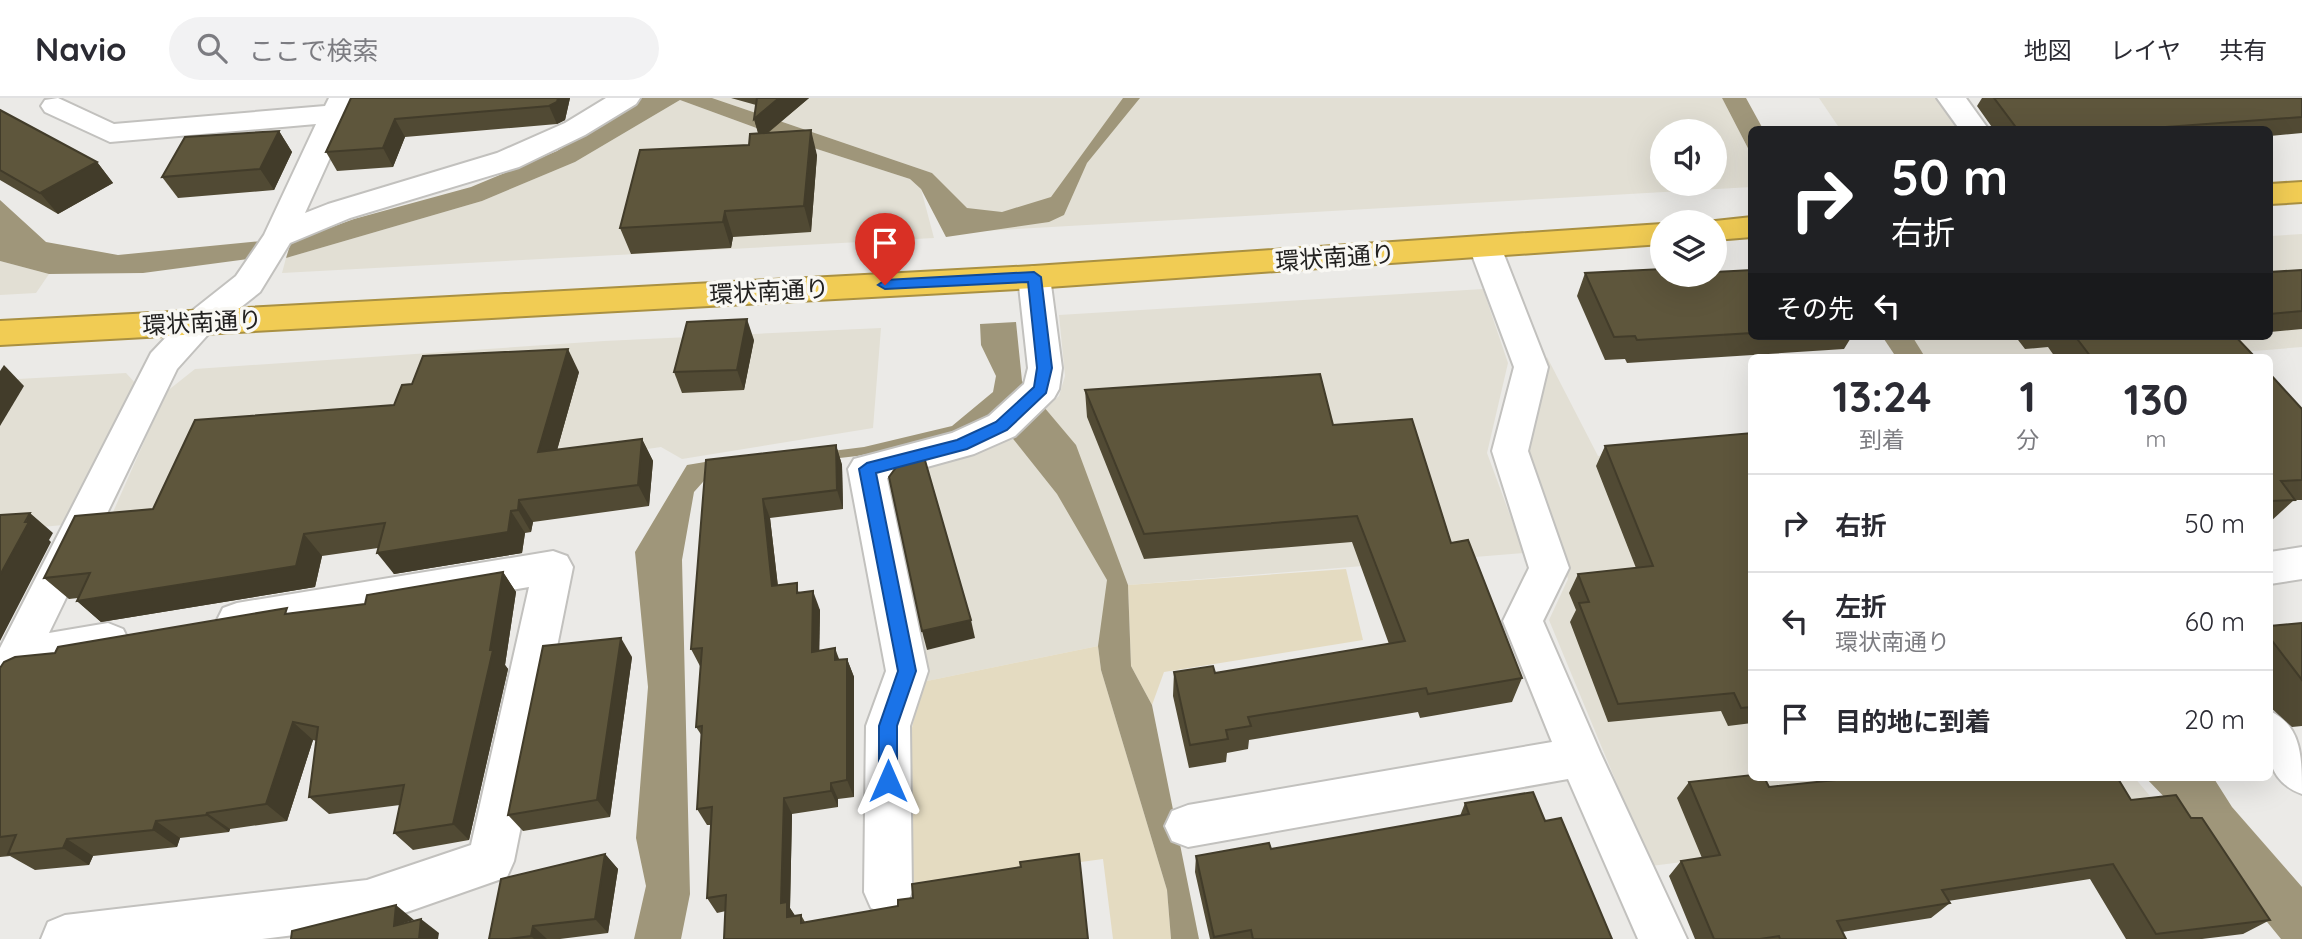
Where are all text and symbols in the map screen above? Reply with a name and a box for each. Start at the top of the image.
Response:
search box [169,17,659,80]
text: Navio [35,28,127,69]
icon: search [193,29,231,67]
text: ここで検索 [249,34,379,67]
text: 地図 [2024,35,2072,65]
text: レイヤ [2110,35,2181,65]
text: 共有 [2219,35,2267,65]
map controls [1650,119,1727,287]
button: sound [1650,119,1727,196]
text: 50 m [1891,146,2008,207]
icon: right [1776,154,1867,245]
button: layers [1650,210,1727,287]
text: 右折 [1891,212,1955,252]
pin [855,213,915,285]
icon: arrive [866,224,904,262]
street label: 環状南通り [1274,238,1396,276]
street label: 環状南通り [708,273,830,309]
icon: left [1868,287,1906,325]
text: その先 [1776,292,1854,325]
street label: 環状南通り [141,304,263,340]
text: 13:24 [1833,370,1932,423]
text: 1 [2019,370,2036,423]
text: 130 [2124,373,2188,426]
text: m [2146,424,2167,453]
text: 到着 [1859,425,1905,454]
text: 分 [2016,425,2039,454]
icon: right [1776,504,1814,542]
text: 50 m [2185,507,2245,540]
text: 右折 [1835,509,1887,542]
text: 左折 [1835,590,1887,623]
icon: left [1776,602,1814,640]
text: 60 m [2185,605,2245,638]
text: 環状南通り [1835,627,1950,656]
icon: arrive [1776,700,1814,738]
text: 20 m [2184,703,2245,736]
text: 目的地に到着 [1835,705,1991,738]
position arrow [851,744,925,818]

